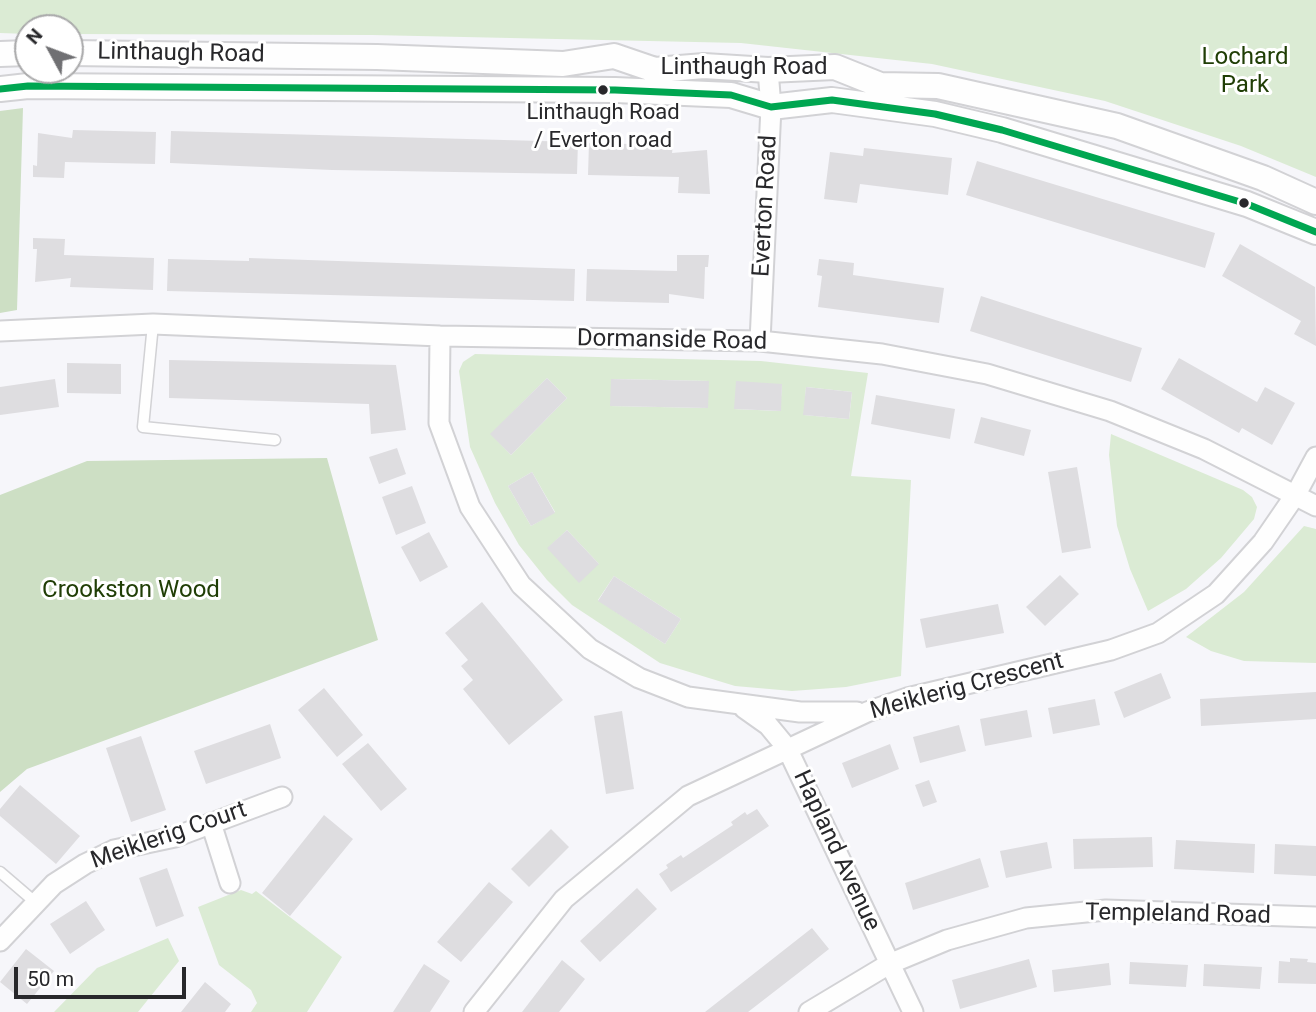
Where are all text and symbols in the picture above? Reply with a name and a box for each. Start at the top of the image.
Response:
north arrow [14,14,84,84]
text: N [21,24,47,49]
street label: Linthaugh Road [97,38,265,70]
park label: Lochard Park [1202,44,1288,100]
street label: Linthaugh Road [660,54,828,82]
marker: Linthaugh Road / Everton road [596,83,610,97]
place label: Linthaugh Road / Everton road [526,100,680,152]
street label: Everton Road [748,134,784,278]
unlabelled marker [1237,196,1251,210]
street label: Dormanside Road [577,325,767,357]
park label: Crookston Wood [42,577,220,605]
street label: Meiklerig Crescent [867,647,1067,727]
street label: Hapland Avenue [786,766,886,936]
street label: Meiklerig Court [87,796,251,876]
street label: Templeland Road [1085,899,1271,931]
scale bar [18,953,189,997]
text: 50 m [27,967,74,991]

